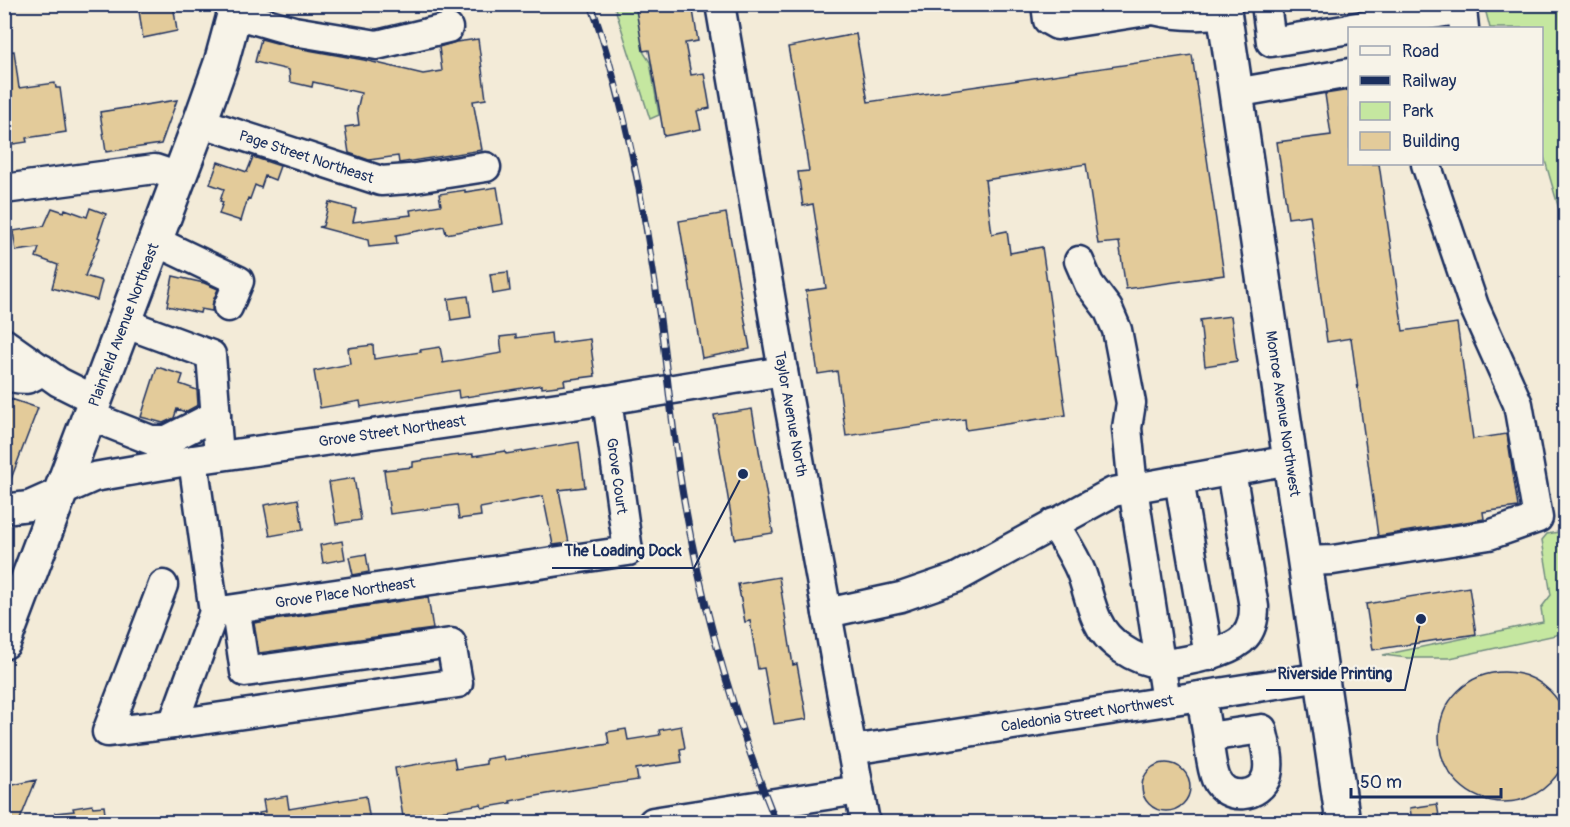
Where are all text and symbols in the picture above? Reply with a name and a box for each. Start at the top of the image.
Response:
legend [1348,27,1543,165]
text: Road [1402,40,1439,63]
text: Railway [1402,70,1457,93]
text: Park [1402,100,1434,123]
street label: Page Street Northeast [237,126,377,188]
text: Building [1402,130,1460,153]
street label: Plainfield Avenue Northeast [85,240,164,409]
street label: Monroe Avenue Northwest [1261,329,1304,499]
street label: Taylor Avenue North [770,350,811,478]
street label: Grove Street Northeast [317,411,468,452]
street label: Grove Court [602,437,631,516]
callout: The Loading Dock [552,534,694,568]
text: The Loading Dock [563,541,682,561]
street label: Grove Place Northeast [274,573,418,613]
callout: Riverside Printing [1266,656,1405,690]
text: Riverside Printing [1278,664,1392,684]
street label: Caledonia Street Northwest [1000,691,1176,737]
scale bar [1351,761,1501,799]
text: 50 m [1360,771,1402,794]

